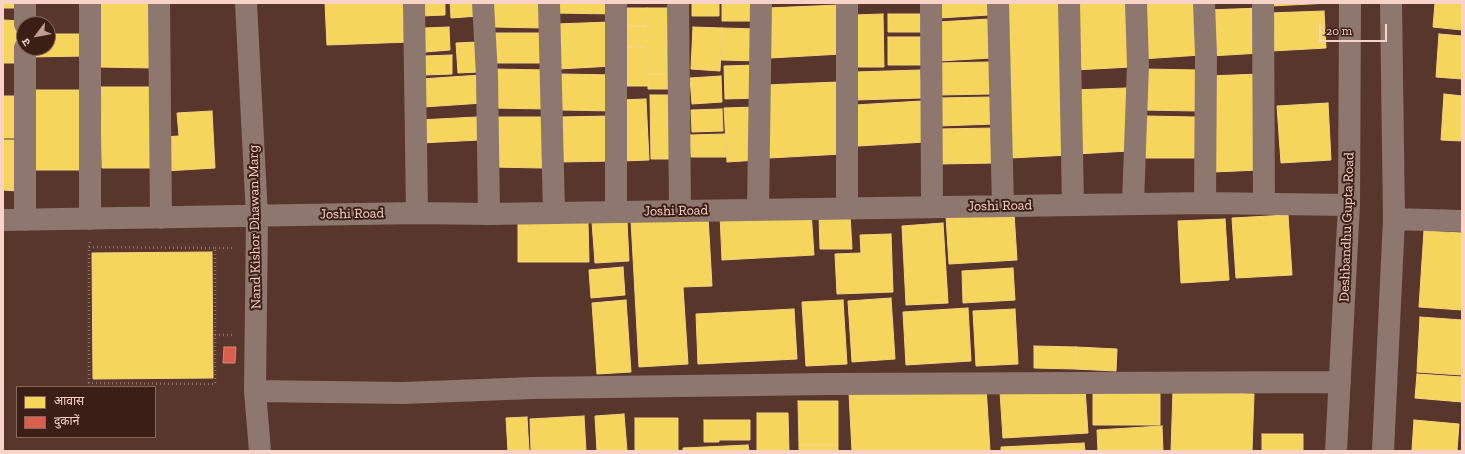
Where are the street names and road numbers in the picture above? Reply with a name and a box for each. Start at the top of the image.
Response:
street label: Nand Kishor Dhawan Marg [245,145,265,309]
street label: Deshbandhu Gupta Road [1336,152,1358,302]
street label: Joshi Road [968,197,1032,215]
street label: Joshi Road [644,202,708,220]
street label: Joshi Road [320,205,384,223]

